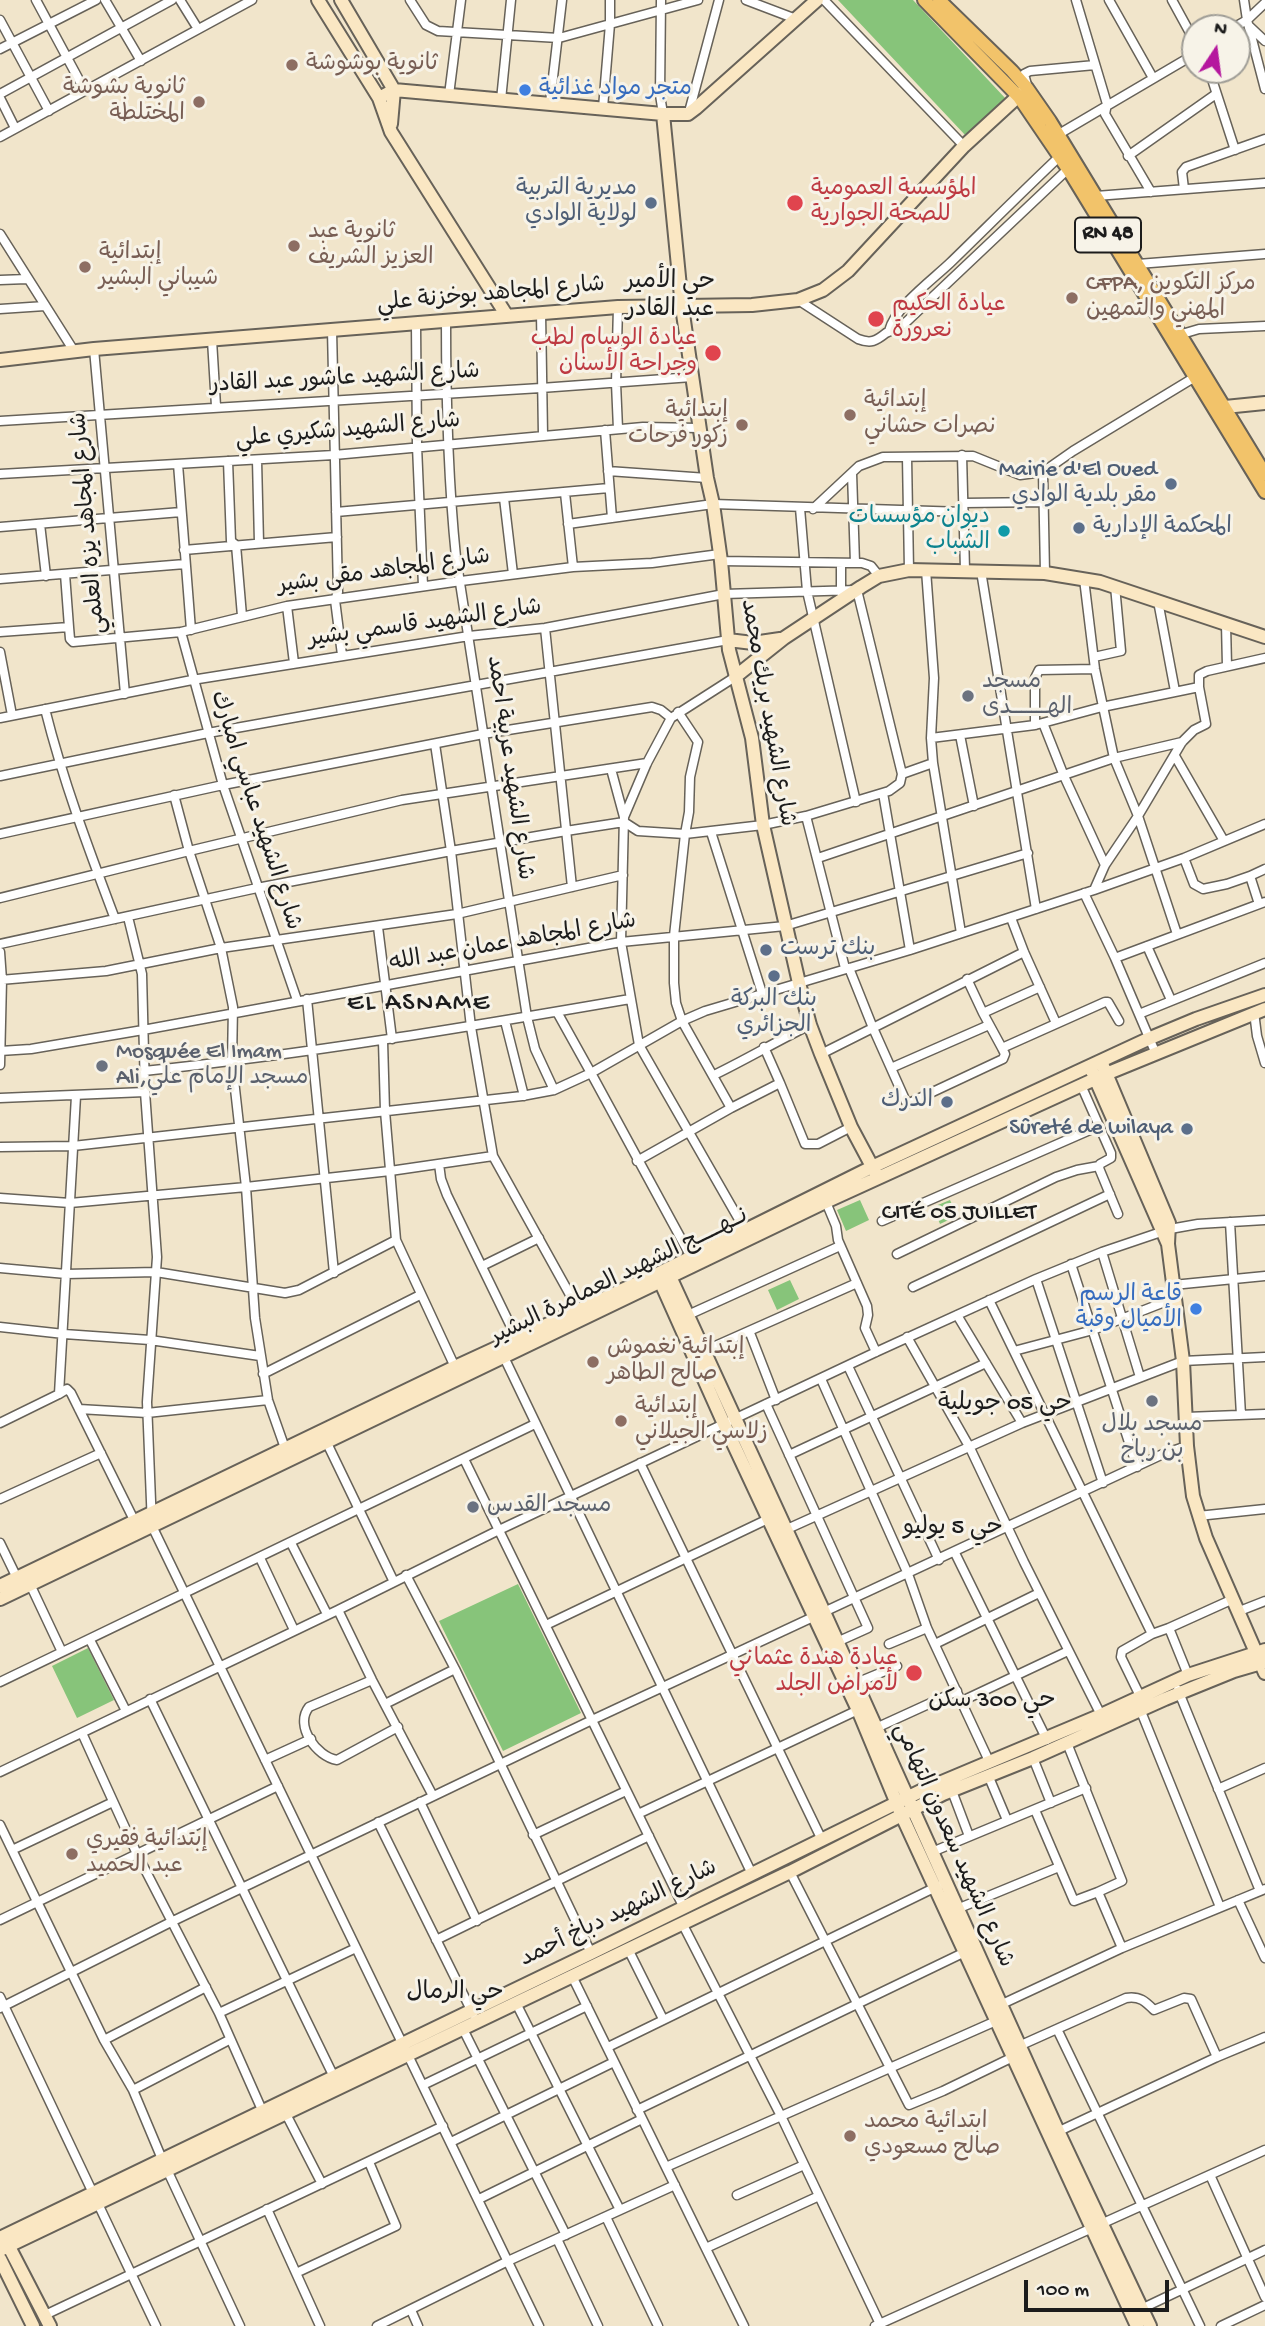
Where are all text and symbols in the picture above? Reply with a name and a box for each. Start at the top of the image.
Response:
north arrow [1181,14,1251,84]
text: N [1212,17,1229,43]
place label: ثانوية بوشوشة [306,51,438,79]
marker: ثانوية بوشوشة [284,57,300,73]
place label: ثانوية بشوشة المختلطة [63,75,185,129]
place label: متجر مواد غذائية [539,76,692,104]
marker: متجر مواد غذائية [517,82,533,98]
marker: ثانوية بشوشة المختلطة [191,94,207,110]
place label: مديرية التربية لولاية الوادي [516,176,637,230]
place label: المؤسسة العمومية للصحة الجوارية [811,176,976,230]
marker: المؤسسة العمومية للصحة الجوارية [785,193,805,213]
marker: مديرية التربية لولاية الوادي [643,195,659,211]
road number: RN 48 [1075,218,1141,252]
place label: ثانوية عبد العزيز الشريف [308,219,434,273]
marker: ثانوية عبد العزيز الشريف [286,238,302,254]
place label: إبتدائية شيباني البشير [99,240,218,294]
marker: إبتدائية شيباني البشير [77,259,93,275]
district label: حي الأمير عبد القادر [625,269,715,325]
place label: CFPA, مركز التكوين المهني والتمهين [1086,271,1256,325]
street label: شارع المجاهد بوخزنة علي [376,272,606,320]
marker: CFPA, مركز التكوين المهني والتمهين [1064,290,1080,306]
place label: عيادة الحكيم نعرورة [892,292,1006,346]
marker: عيادة الحكيم نعرورة [866,309,886,329]
place label: عيادة الوسام لطب وجراحة الأسنان [531,326,697,380]
marker: عيادة الوسام لطب وجراحة الأسنان [703,343,723,363]
street label: شارع الشهيد عاشور عبد القادر [209,359,481,401]
place label: إبتدائية نصرات حشاني [864,388,997,442]
place label: إبتدائية زكور فرحات [628,398,728,452]
marker: إبتدائية نصرات حشاني [842,407,858,423]
street label: شارع الشهيد شكيري علي [234,408,462,456]
street label: شارع المجاهد يزه العلمي [67,411,113,635]
marker: إبتدائية زكور فرحات [734,417,750,433]
place label: Mairie d'El Oued مقر بلدية الوادي [999,457,1157,511]
marker: Mairie d'El Oued مقر بلدية الوادي [1163,476,1179,492]
place label: ديوان مؤسسات الشباب [848,504,990,558]
place label: المحكمة الإدارية [1093,514,1232,542]
marker: المحكمة الإدارية [1071,520,1087,536]
marker: ديوان مؤسسات الشباب [996,523,1012,539]
street label: شارع المجاهد مقى بشير [276,544,492,602]
street label: شارع الشهيد قاسمي بشير [306,595,544,655]
street label: شارع الشهيد بريك محمد [732,597,800,829]
street label: شارع الشهيد عربية احمد [479,654,537,882]
place label: مسجد الهـــــــدى [982,669,1072,723]
street label: شارع الشهيد عباسي امبارك [202,688,306,934]
marker: مسجد الهـــــــدى [960,688,976,704]
street label: شارع المجاهد عمان عبد الله [387,909,639,979]
place label: بنك ترست [780,936,875,964]
marker: بنك ترست [758,942,774,958]
marker: بنك البركة الجزائري [766,968,782,984]
place label: بنك البركة الجزائري [731,987,817,1041]
district label: EL ASNAME [348,989,490,1021]
place label: Mosquée El Imam Ali,مسجد الإمام علي [116,1039,308,1093]
marker: Mosquée El Imam Ali,مسجد الإمام علي [94,1058,110,1074]
place label: الدرك [881,1088,933,1116]
marker: الدرك [939,1094,955,1110]
place label: Sûreté de wilaya [1009,1115,1173,1143]
marker: Sûreté de wilaya [1179,1121,1195,1137]
district label: CITÉ 05 JUILLET [869,1200,1049,1228]
street label: نــهـــــج الشهيد العمامرة البشير [487,1204,753,1352]
place label: قاعة الرسم الأميال وقبة [1076,1282,1182,1336]
marker: قاعة الرسم الأميال وقبة [1188,1301,1204,1317]
place label: إبتدائية نغموش صالح الطاهر [607,1335,744,1389]
marker: إبتدائية نغموش صالح الطاهر [585,1354,601,1370]
district label: حي 05 جويلية [938,1391,1072,1419]
marker: مسجد بلال بن رباح [1144,1393,1160,1409]
place label: إبتدائية زلاسي الجيلاني [635,1394,768,1448]
place label: مسجد بلال بن رباح [1102,1412,1202,1466]
marker: إبتدائية زلاسي الجيلاني [613,1413,629,1429]
place label: مسجد القدس [487,1493,611,1521]
marker: مسجد القدس [465,1499,481,1515]
district label: حي 5 يوليو [903,1515,1003,1543]
place label: عيادة هندة عثماني لأمراض الجلد [729,1646,898,1700]
marker: عيادة هندة عثماني لأمراض الجلد [904,1663,924,1683]
district label: حي 300 سكن [928,1688,1056,1716]
street label: شارع الشهيد سعدون التهامي [886,1720,1018,1972]
place label: إبتدائية فقيري عبد الحميد [86,1827,207,1881]
marker: إبتدائية فقيري عبد الحميد [64,1846,80,1862]
street label: شارع الشهيد دباخ أحمد [516,1855,722,1975]
district label: حي الرمال [406,1980,504,2008]
place label: ابتدائية محمد صالح مسعودي [864,2109,1000,2163]
marker: ابتدائية محمد صالح مسعودي [842,2128,858,2144]
scale bar [1027,2266,1172,2310]
text: 100 m [1037,2279,1089,2304]

